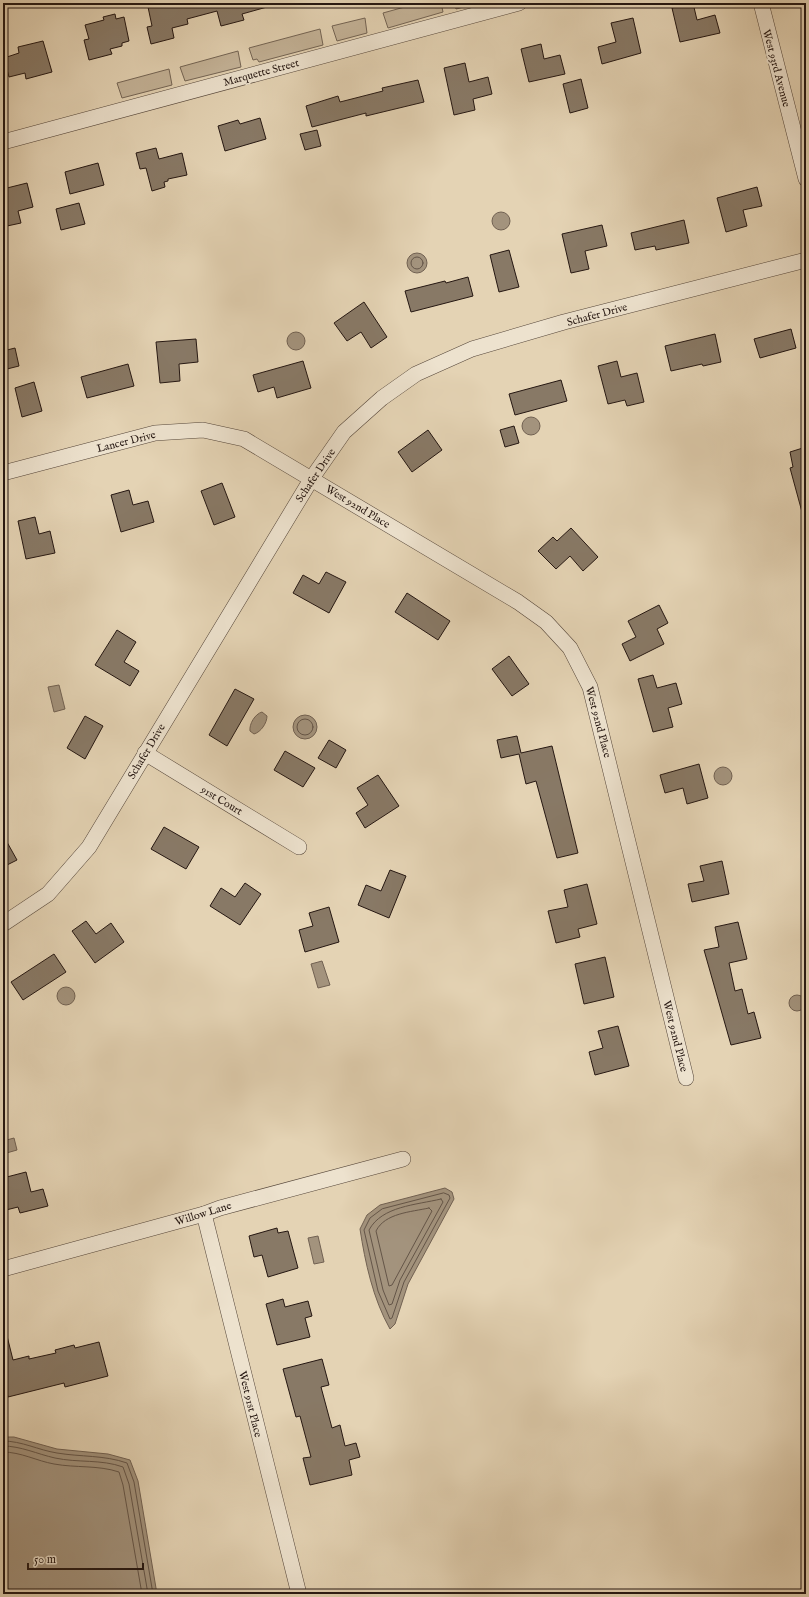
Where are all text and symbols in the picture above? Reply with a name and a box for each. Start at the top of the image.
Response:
street label: West 93rd Avenue [759,28,793,109]
street label: Marquette Street [222,56,301,90]
street label: Schafer Drive [565,300,629,330]
street label: Lancer Drive [95,428,157,456]
street label: Schafer Drive [293,446,339,505]
street label: West 92nd Place [323,482,392,532]
street label: West 92nd Place [582,685,614,759]
street label: Schafer Drive [125,721,169,782]
street label: 91st Court [197,782,245,819]
street label: West 92nd Place [659,999,691,1073]
street label: Willow Lane [173,1199,233,1229]
street label: West 91st Place [235,1370,265,1439]
scale bar [28,1545,143,1571]
text: 50 m [34,1552,56,1567]

